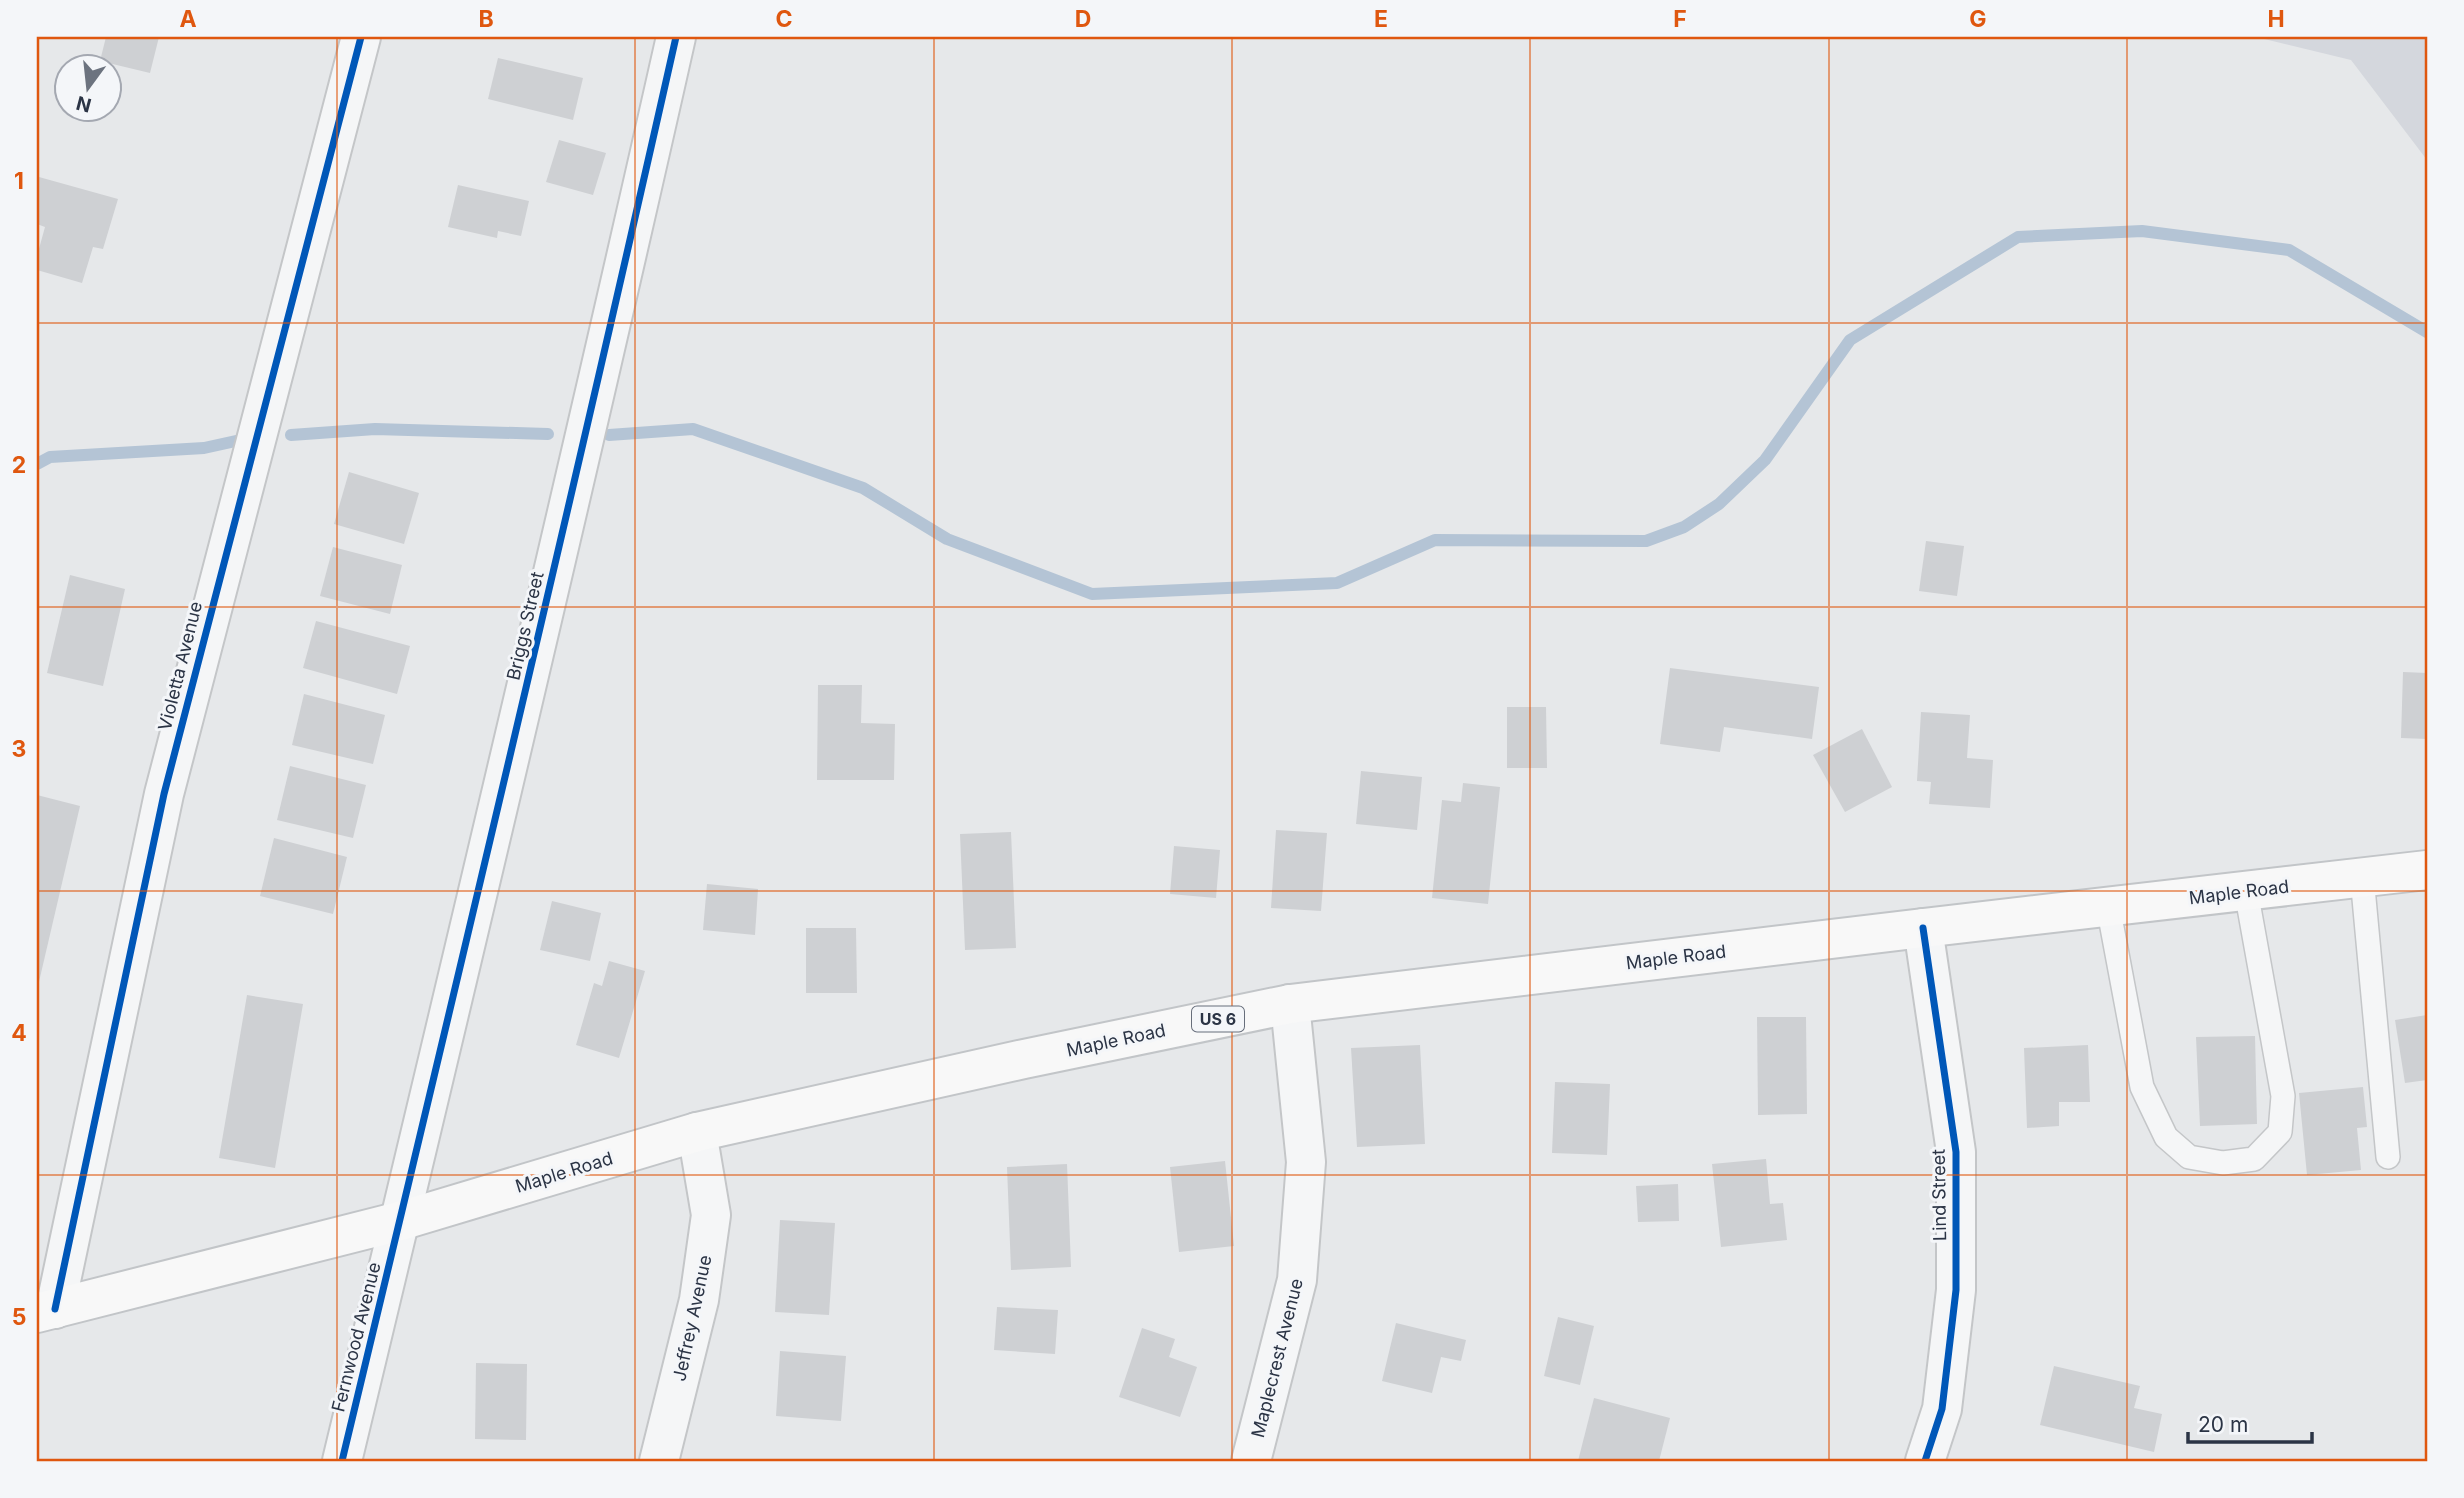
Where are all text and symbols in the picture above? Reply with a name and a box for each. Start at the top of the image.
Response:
text: A [179,5,197,33]
text: B [478,5,494,33]
text: C [775,5,793,33]
text: D [1075,5,1091,33]
text: E [1374,5,1388,33]
text: F [1673,5,1687,33]
text: G [1969,5,1987,33]
text: H [2267,5,2285,33]
north arrow [52,52,122,122]
text: N [74,91,94,117]
text: 1 [14,167,24,195]
text: 2 [12,451,26,479]
street label: Briggs Street [502,570,548,682]
street label: Violetta Avenue [154,599,206,733]
text: 3 [12,735,26,763]
street label: Maple Road [2188,875,2290,909]
street label: Maple Road [1625,940,1727,974]
road number: US 6 [1192,1007,1244,1032]
text: 4 [11,1019,27,1047]
street label: Maple Road [1065,1019,1167,1061]
street label: Maple Road [513,1147,615,1197]
street label: Lind Street [1928,1149,1950,1241]
street label: Jeffrey Avenue [668,1253,716,1383]
street label: Fernwood Avenue [327,1260,385,1414]
street label: Maplecrest Avenue [1247,1276,1307,1440]
text: 5 [12,1303,26,1331]
scale bar [2188,1400,2312,1444]
text: 20 m [2198,1412,2248,1437]

